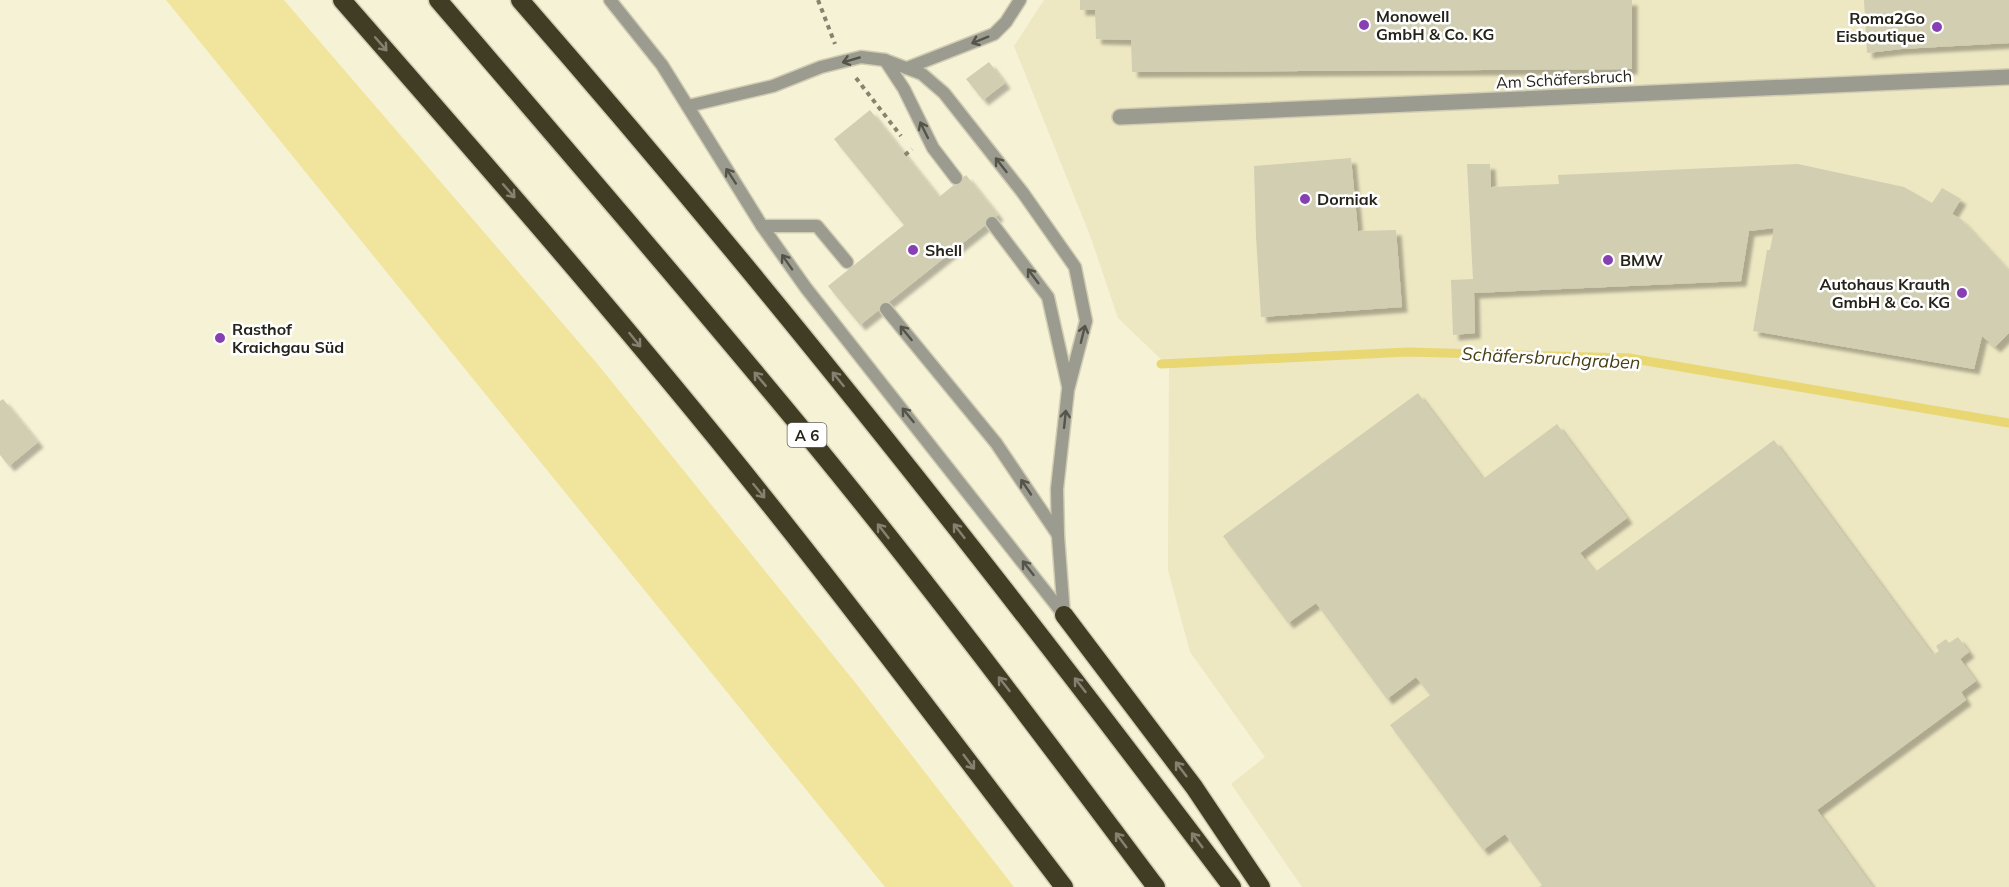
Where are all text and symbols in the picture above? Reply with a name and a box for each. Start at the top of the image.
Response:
place label: Monowell GmbH & Co. KG [1376,6,1494,44]
place label: Roma2Go Eisboutique [1836,8,1925,46]
marker: Monowell GmbH & Co. KG [1357,18,1371,32]
marker: Roma2Go Eisboutique [1930,20,1944,34]
one-way arrow [971,35,990,46]
one-way arrow [374,36,388,51]
one-way arrow [842,54,861,66]
street label: Am Schäfersbruch [1495,65,1633,93]
one-way arrow [918,122,930,139]
one-way arrow [994,157,1007,173]
one-way arrow [724,168,737,185]
one-way arrow [502,183,516,198]
place label: Dorniak [1317,189,1379,209]
marker: Dorniak [1298,192,1312,206]
place label: Shell [925,240,962,260]
marker: Shell [906,243,920,257]
place label: BMW [1620,250,1663,270]
marker: BMW [1601,253,1615,267]
one-way arrow [781,254,793,270]
one-way arrow [1026,269,1039,285]
place label: Autohaus Krauth GmbH & Co. KG [1819,274,1950,312]
marker: Autohaus Krauth GmbH & Co. KG [1955,286,1969,300]
place label: Rasthof Kraichgau Süd [232,319,344,357]
one-way arrow [1078,324,1089,343]
one-way arrow [899,326,912,342]
marker: Rasthof Kraichgau Süd [213,331,227,345]
one-way arrow [629,332,642,348]
water label: Schäfersbruchgraben [1461,342,1641,374]
one-way arrow [754,371,767,387]
one-way arrow [831,372,845,387]
one-way arrow [901,407,914,423]
one-way arrow [1060,409,1071,429]
road number: A 6 [788,423,826,447]
one-way arrow [1019,479,1031,496]
one-way arrow [752,483,765,499]
one-way arrow [876,523,889,539]
one-way arrow [953,524,966,540]
one-way arrow [1022,561,1035,577]
one-way arrow [997,677,1010,693]
one-way arrow [1073,677,1086,693]
one-way arrow [962,753,975,769]
one-way arrow [1174,762,1187,778]
one-way arrow [1114,833,1127,849]
one-way arrow [1191,833,1204,849]

